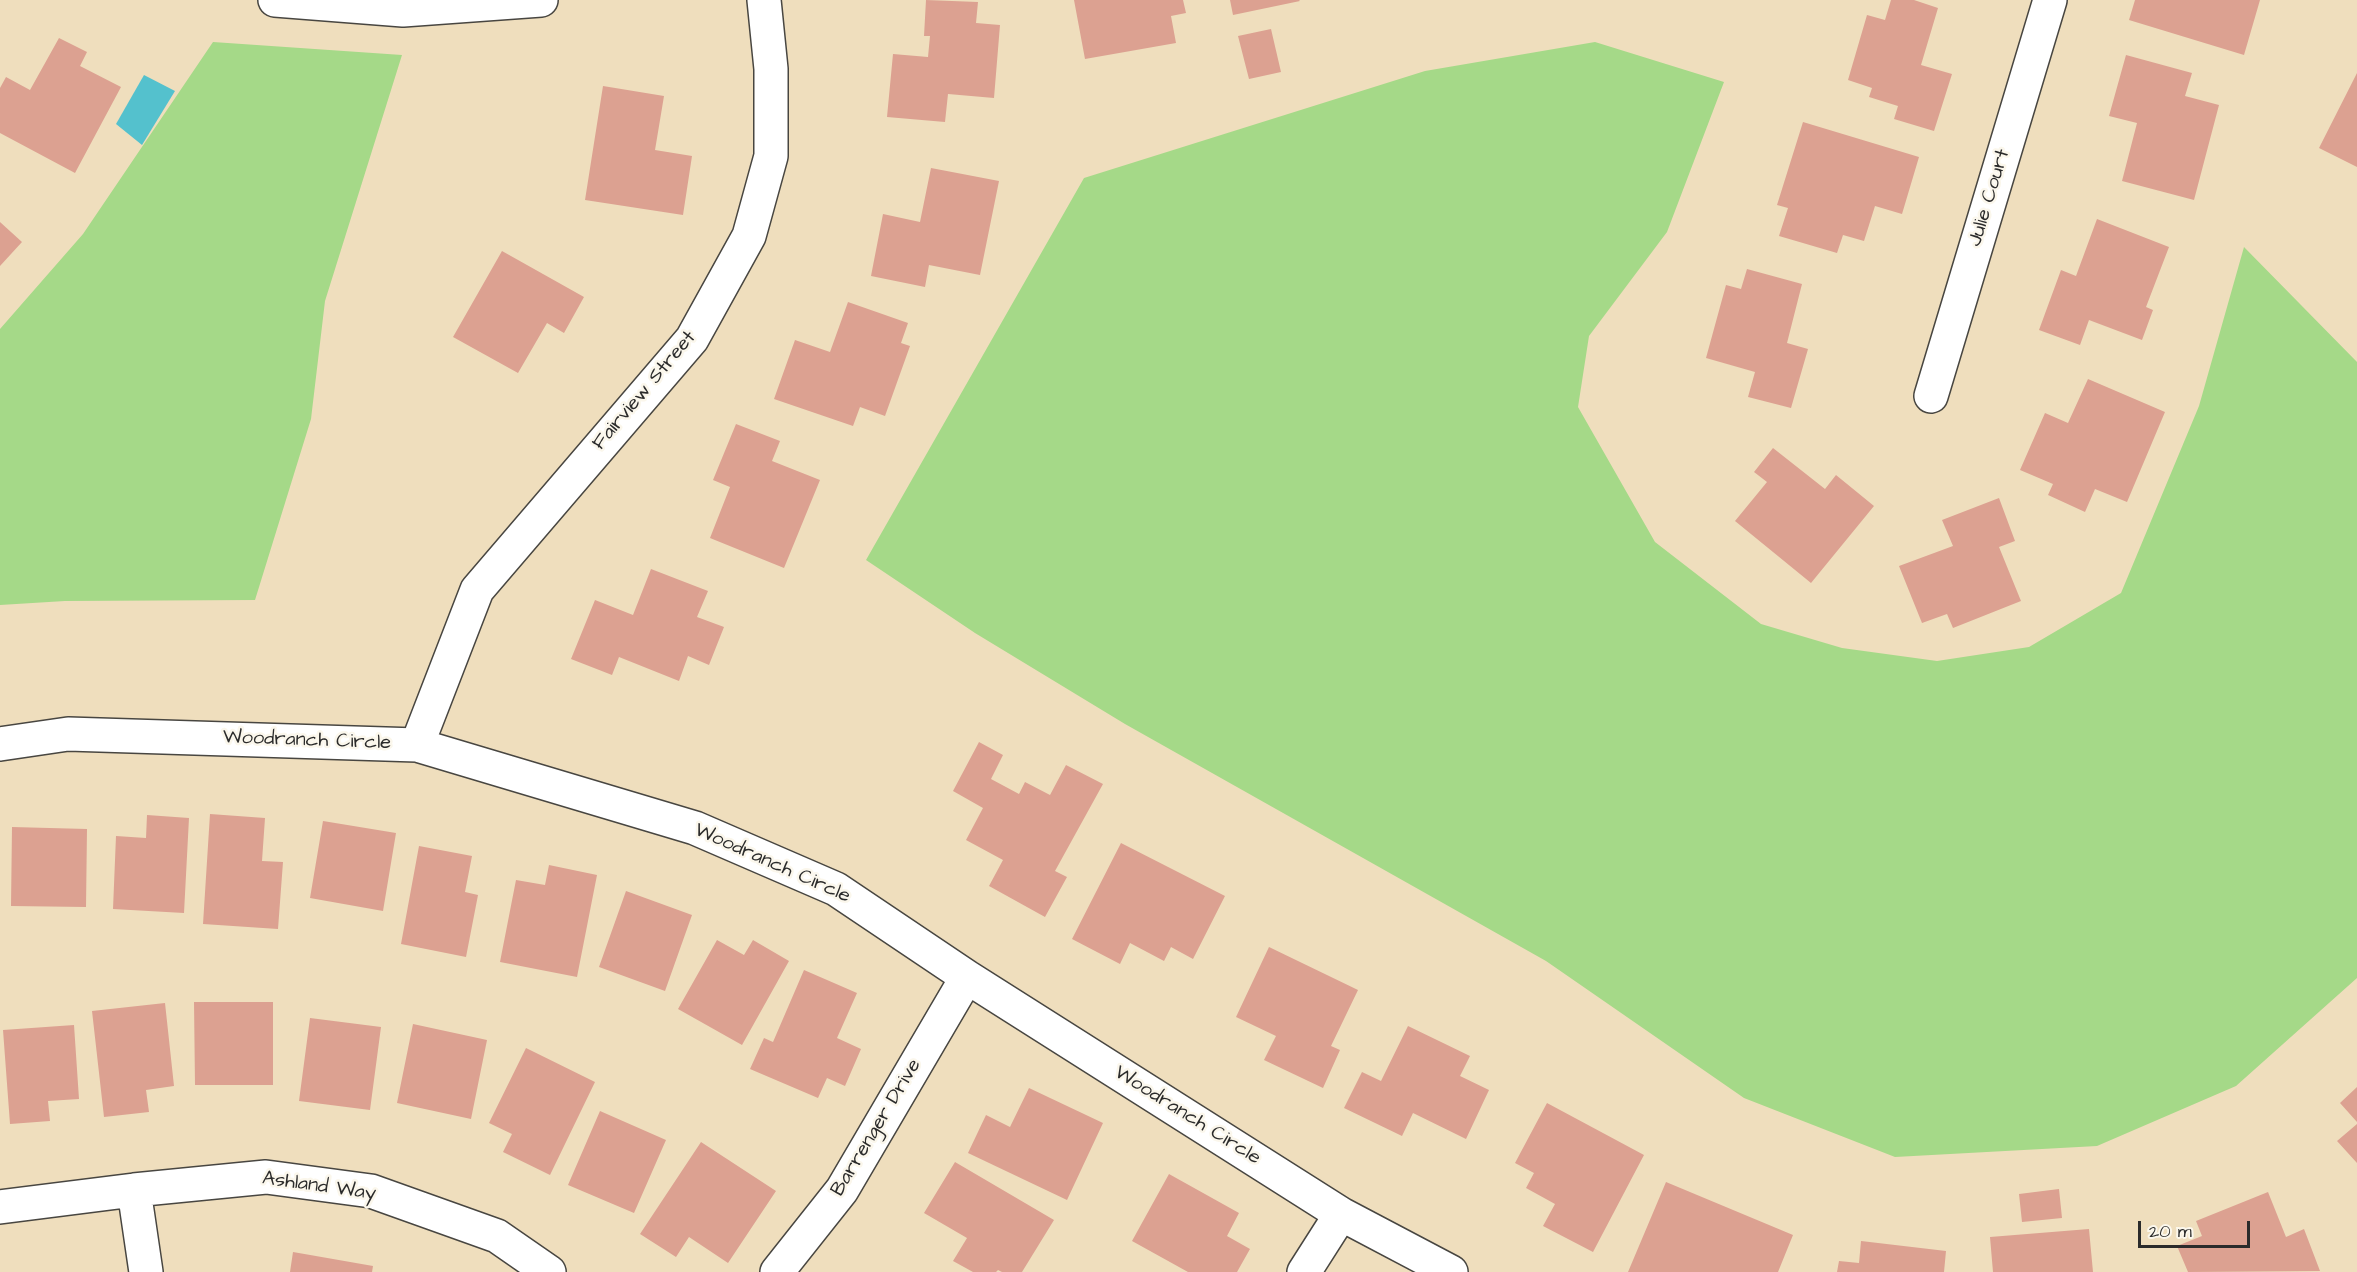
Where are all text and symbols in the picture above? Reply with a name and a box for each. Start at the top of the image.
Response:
street label: Julie Court [1964,146,2016,250]
street label: Fairview Street [588,327,702,455]
street label: Woodranch Circle [223,726,391,756]
street label: Woodranch Circle [690,819,854,909]
street label: Barrenger Drive [827,1055,927,1201]
street label: Woodranch Circle [1109,1061,1265,1171]
street label: Ashland Way [261,1167,377,1207]
scale bar [2141,1209,2254,1247]
text: 20 m [2149,1219,2192,1244]

